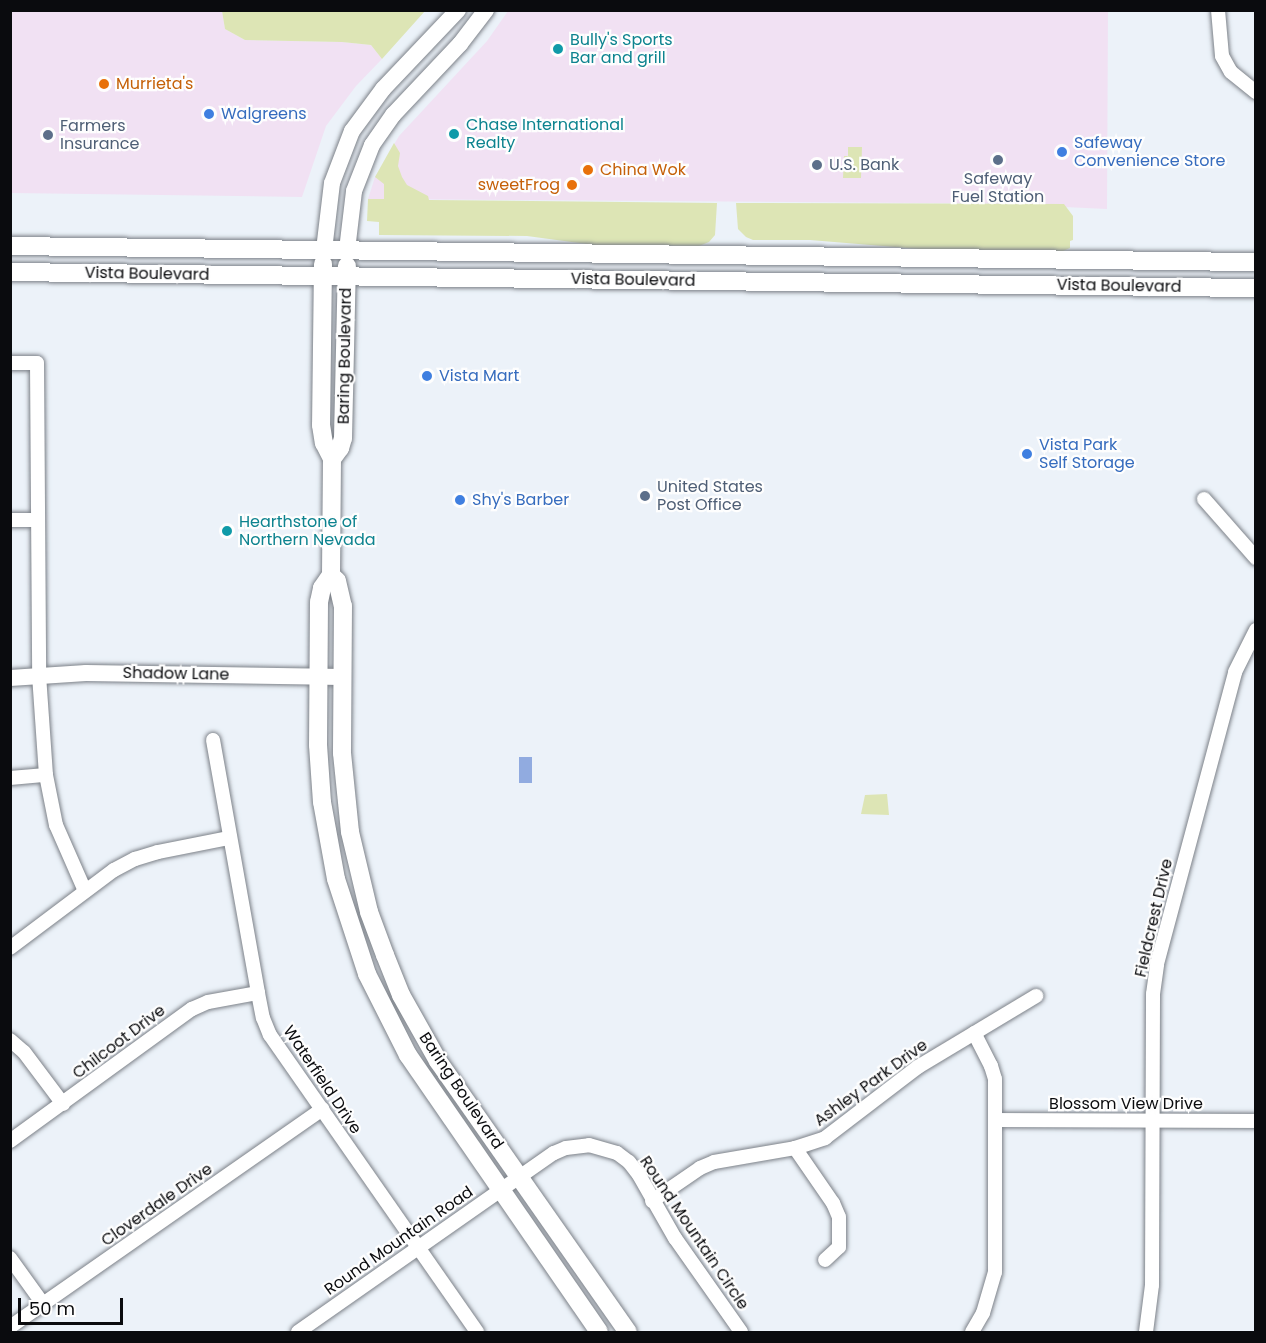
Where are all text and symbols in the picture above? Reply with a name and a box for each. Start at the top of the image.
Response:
place label: Bully's Sports Bar and grill [570,30,673,68]
marker: Bully's Sports Bar and grill [551,42,565,56]
place label: Murrieta's [116,74,193,94]
marker: Murrieta's [97,77,111,91]
place label: Walgreens [221,104,307,124]
marker: Walgreens [202,107,216,121]
place label: Chase International Realty [466,115,624,153]
place label: Farmers Insurance [60,116,139,154]
marker: Chase International Realty [447,127,461,141]
marker: Farmers Insurance [41,128,55,142]
place label: Safeway Convenience Store [1074,133,1225,171]
marker: Safeway Convenience Store [1055,145,1069,159]
marker: Safeway Fuel Station [991,153,1005,167]
place label: U.S. Bank [829,155,899,175]
marker: U.S. Bank [810,158,824,172]
place label: China Wok [600,160,686,180]
marker: China Wok [581,163,595,177]
place label: Safeway Fuel Station [952,169,1044,207]
place label: sweetFrog [478,175,560,195]
marker: sweetFrog [565,178,579,192]
street label: Vista Boulevard [84,263,210,285]
street label: Vista Boulevard [570,269,696,291]
street label: Vista Boulevard [1056,275,1182,297]
street label: Baring Boulevard [334,288,356,424]
place label: Vista Mart [439,366,519,386]
marker: Vista Mart [420,369,434,383]
place label: Vista Park Self Storage [1039,435,1135,473]
marker: Vista Park Self Storage [1020,447,1034,461]
place label: United States Post Office [657,477,763,515]
marker: United States Post Office [638,489,652,503]
place label: Shy's Barber [472,490,569,510]
marker: Shy's Barber [453,493,467,507]
place label: Hearthstone of Northern Nevada [239,512,376,550]
marker: Hearthstone of Northern Nevada [220,524,234,538]
street label: Shadow Lane [122,663,230,685]
street label: Fieldcrest Drive [1131,857,1177,979]
street label: Chilcoot Drive [69,1001,169,1083]
street label: Waterfield Drive [279,1022,365,1138]
street label: Baring Boulevard [415,1029,507,1153]
street label: Ashley Park Drive [811,1036,931,1130]
street label: Blossom View Drive [1049,1094,1203,1114]
street label: Round Mountain Circle [635,1153,753,1313]
street label: Cloverdale Drive [98,1159,216,1251]
street label: Round Mountain Road [321,1182,477,1300]
scale bar [21,1286,126,1324]
text: 50 m [29,1296,75,1321]

